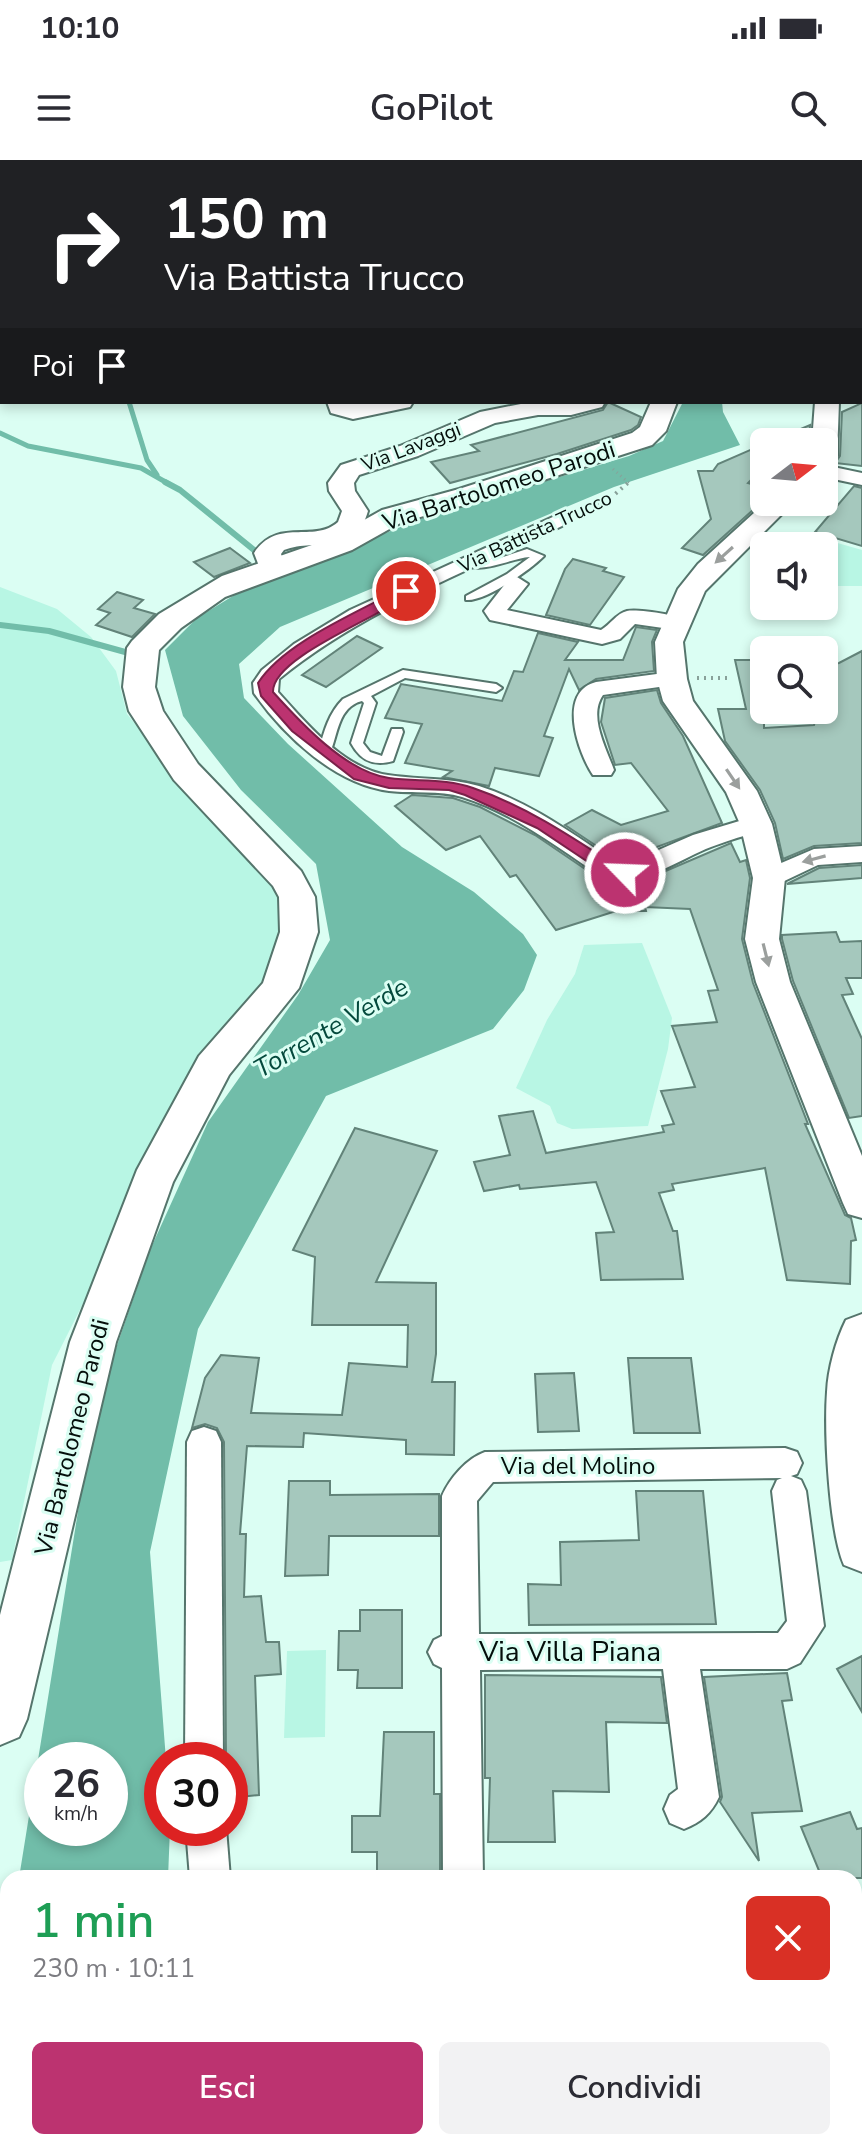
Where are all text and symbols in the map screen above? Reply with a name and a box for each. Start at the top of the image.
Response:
text: 10:10 [40,8,119,49]
text: GoPilot [370,84,492,133]
icon: menu [32,86,76,130]
icon: search [786,86,830,130]
text: 150 m [164,181,329,258]
icon: right [32,192,136,296]
text: Via Battista Trucco [164,254,465,303]
icon: arrive [90,344,134,388]
text: Poi [32,346,74,387]
street label: Via Lavaggi [357,416,465,479]
north arrow [750,428,838,516]
map controls [750,428,838,724]
street label: Via Bartolomeo Parodi [378,433,619,539]
street label: Via Battista Trucco [453,484,616,580]
button: sound [750,532,838,620]
one-way arrow [714,546,733,564]
pin [372,557,440,625]
icon: arrive [384,569,428,613]
button: search [750,636,838,724]
one-way arrow [725,769,740,790]
position arrow [583,831,667,915]
one-way arrow [801,854,826,866]
one-way arrow [760,943,773,968]
water label: Torrente Verde [247,970,415,1086]
street label: Via Bartolomeo Parodi [27,1315,117,1560]
street label: Via del Molino [500,1450,655,1482]
street label: Via Villa Piana [478,1633,661,1671]
speed limit sign: 30 [144,1742,248,1846]
text: 26 [52,1757,100,1811]
text: km/h [54,1800,98,1827]
text: 1 min [32,1888,154,1954]
button: close [746,1896,830,1980]
text: 230 m · 10:11 [32,1951,195,1986]
button: Esci [32,2042,423,2134]
button: Condividi [439,2042,830,2134]

